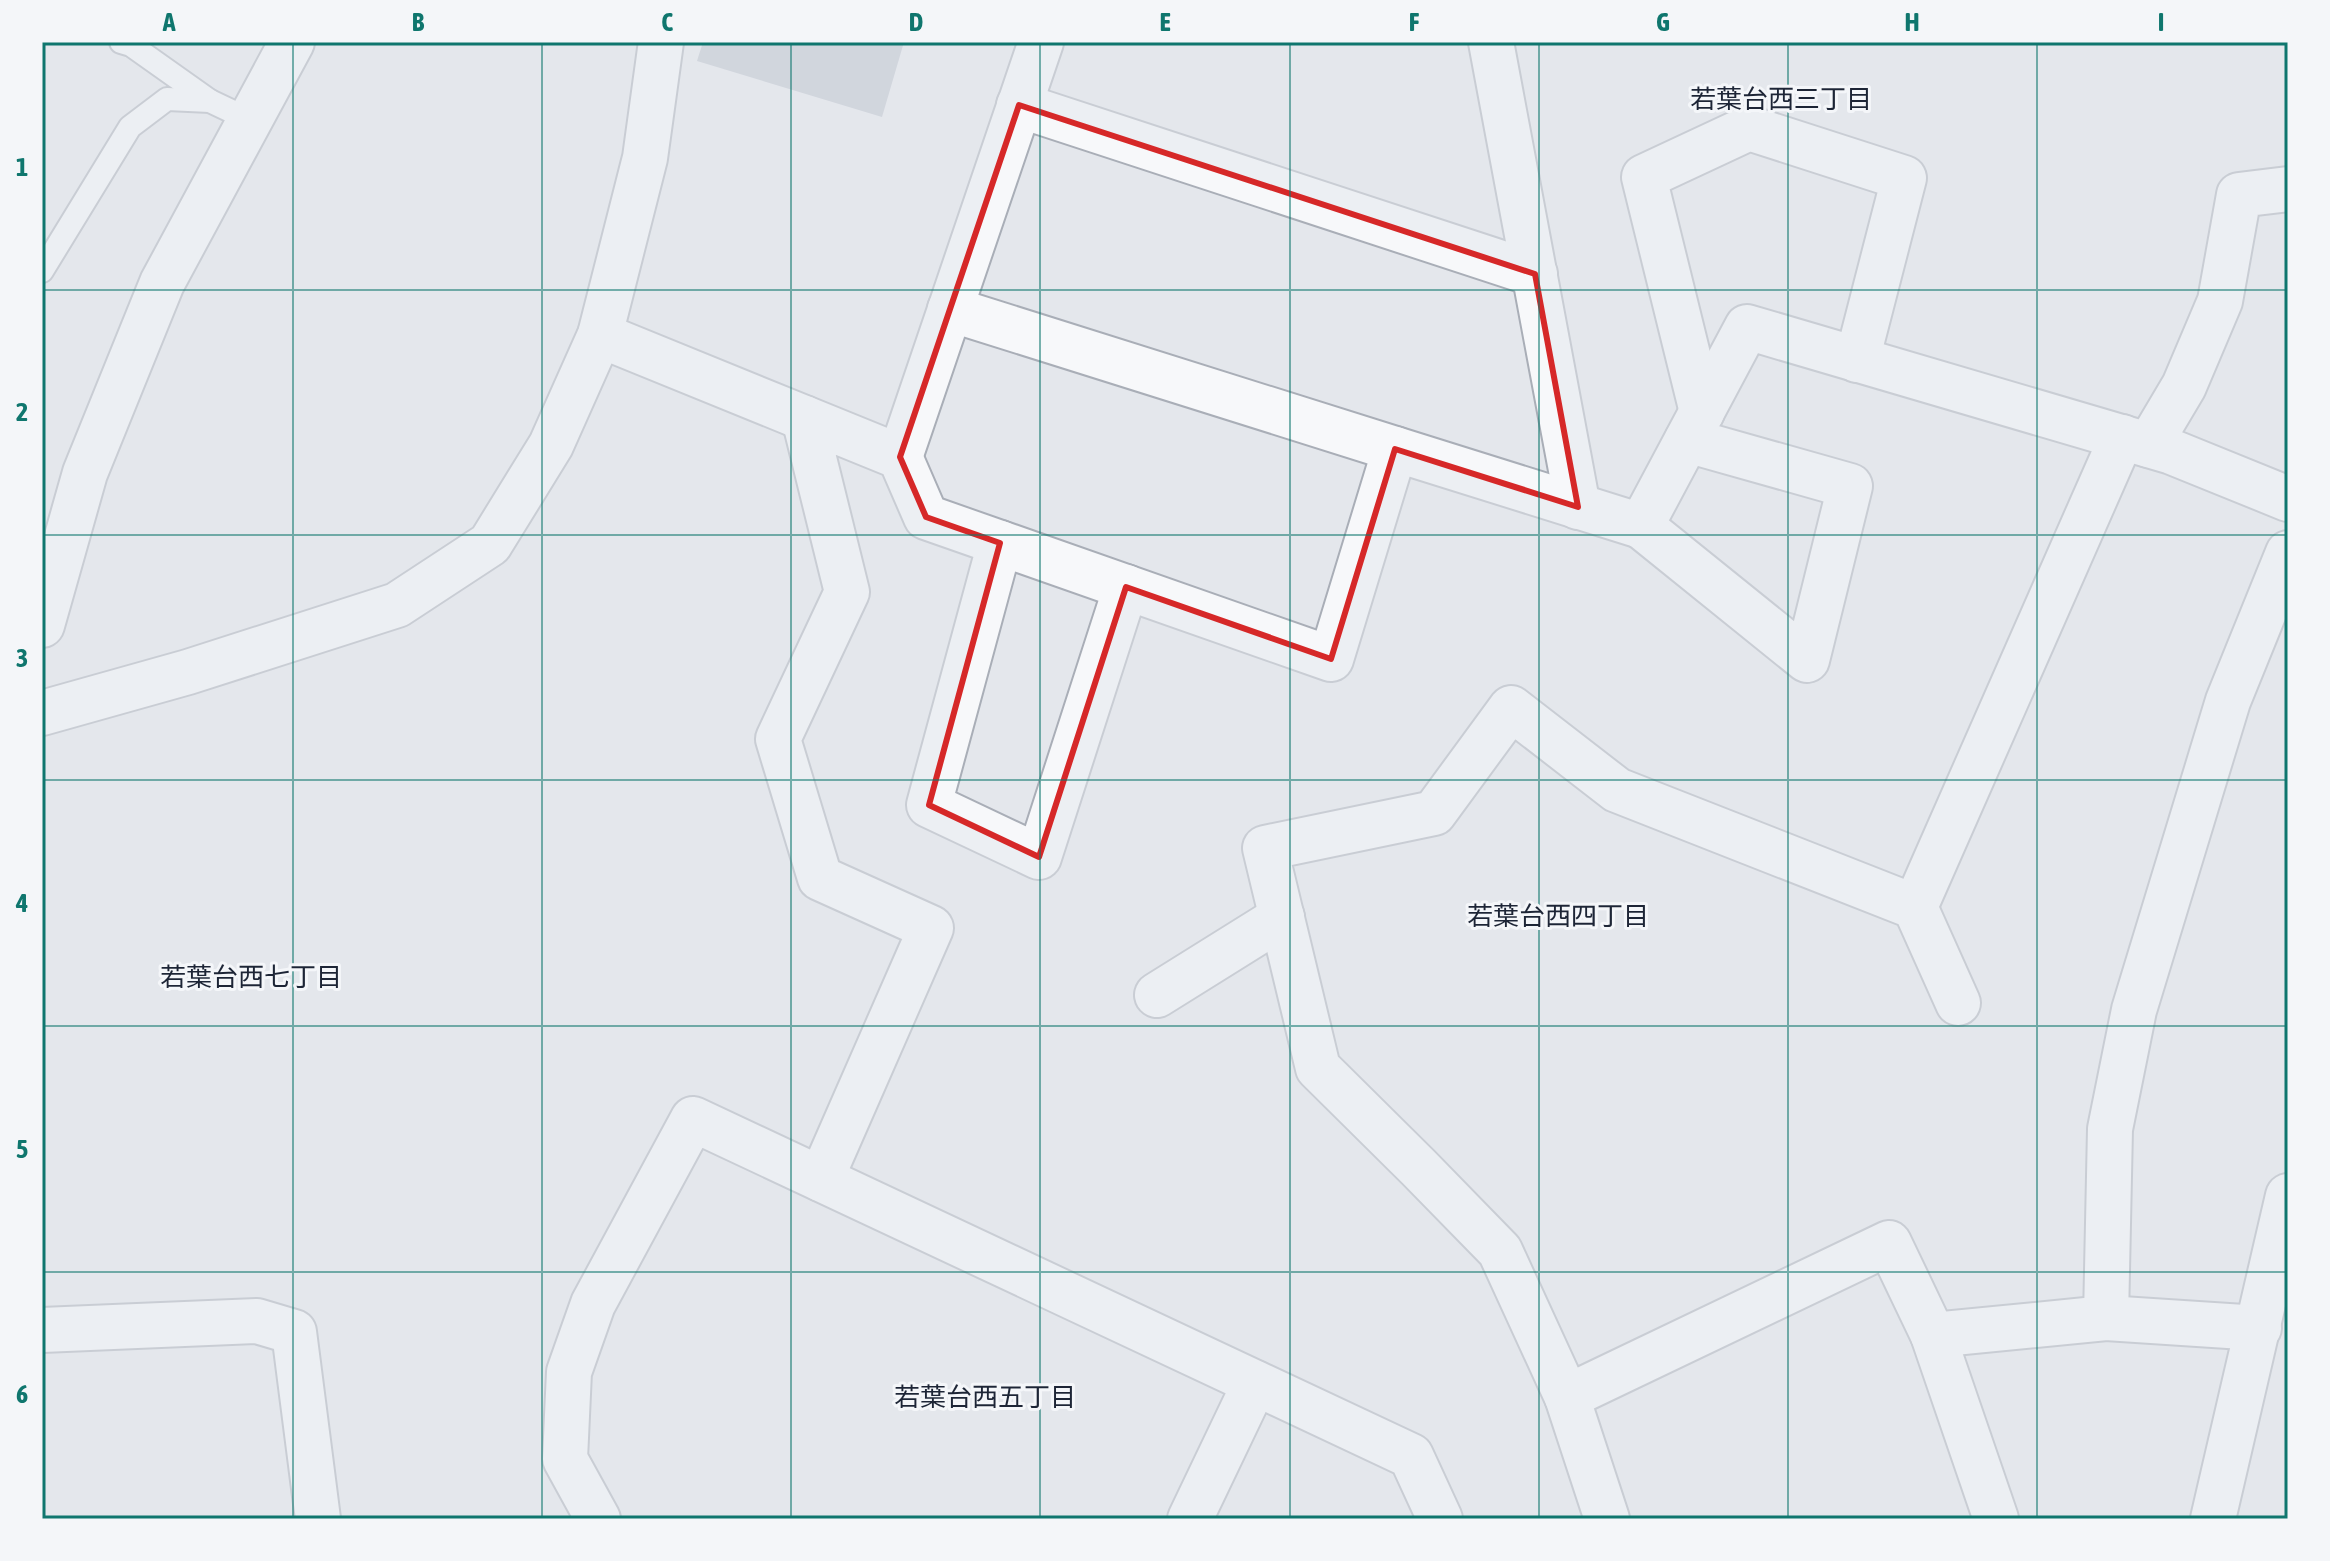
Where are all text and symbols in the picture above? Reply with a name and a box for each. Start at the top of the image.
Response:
text: A [162,7,176,37]
text: B [412,7,425,37]
text: C [661,7,673,37]
text: D [909,7,923,37]
text: E [1159,7,1171,37]
text: F [1409,7,1420,37]
text: G [1656,7,1670,37]
text: H [1904,7,1920,37]
text: I [2158,7,2164,37]
district label: 若葉台西三丁目 [1690,84,1872,114]
text: 1 [16,152,28,182]
text: 2 [16,397,28,427]
text: 3 [16,643,28,673]
text: 4 [15,888,28,918]
district label: 若葉台西四丁目 [1467,901,1649,931]
district label: 若葉台西七丁目 [160,962,342,992]
text: 5 [16,1134,28,1164]
text: 6 [16,1379,28,1409]
district label: 若葉台西五丁目 [894,1382,1076,1412]

